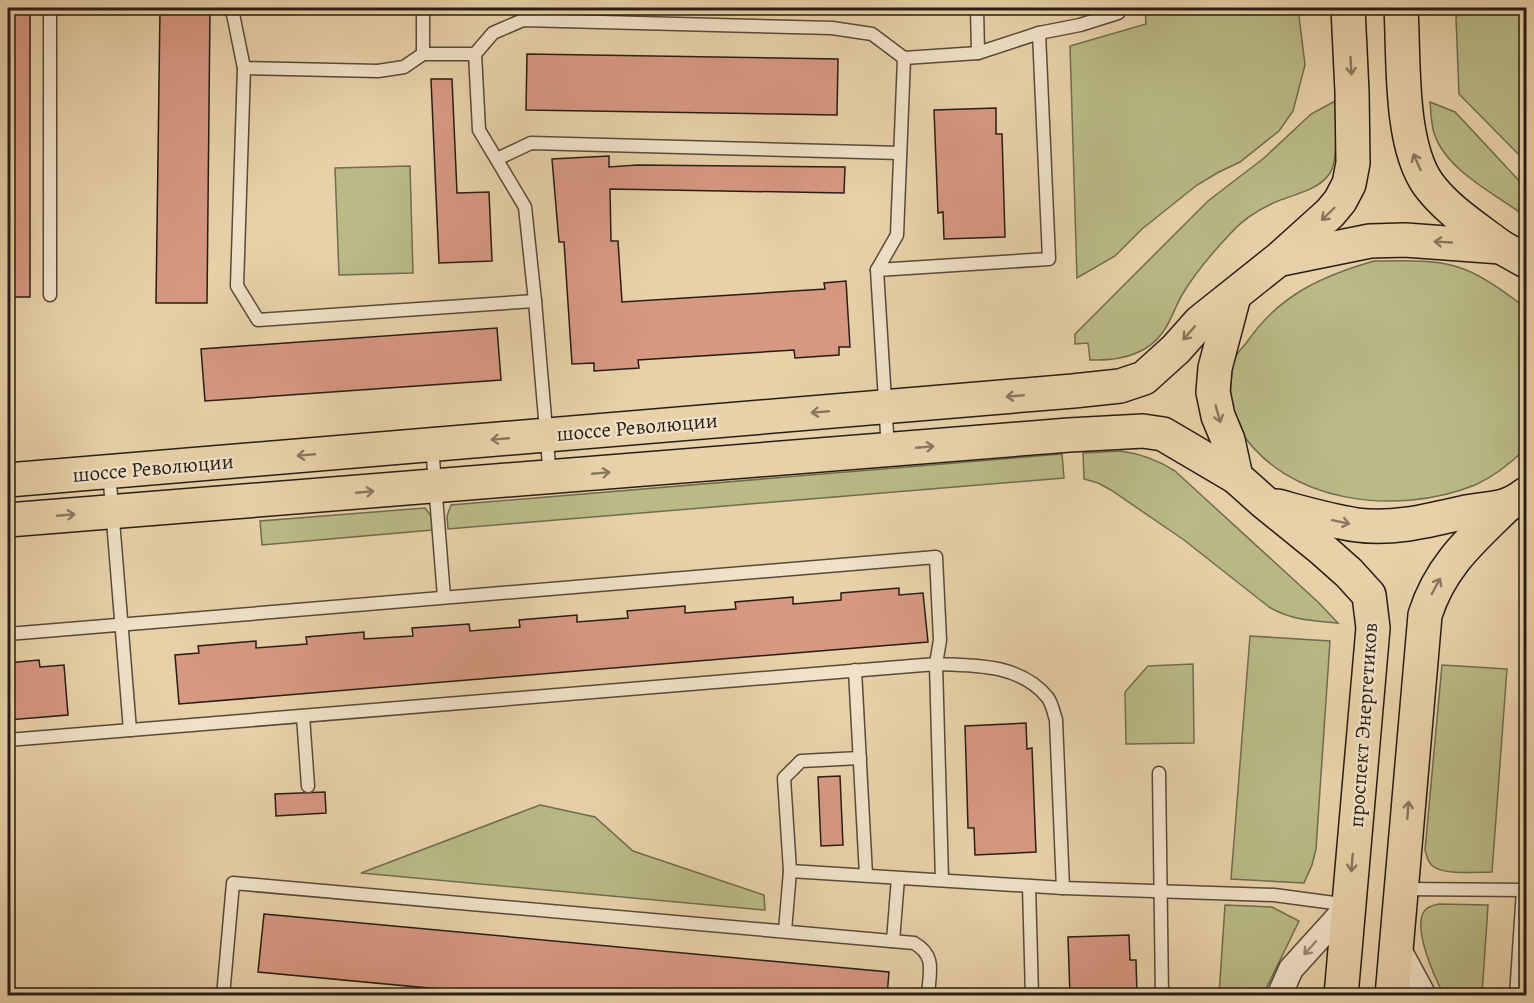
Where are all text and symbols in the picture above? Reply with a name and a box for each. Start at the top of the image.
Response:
one-way arrow [1346,55,1357,75]
one-way arrow [1411,153,1422,171]
one-way arrow [1320,207,1335,222]
one-way arrow [1434,236,1453,247]
one-way arrow [1182,326,1196,341]
one-way arrow [1005,391,1025,402]
one-way arrow [1213,404,1224,423]
street label: шоссе Революции [555,406,719,448]
one-way arrow [811,407,831,418]
one-way arrow [491,434,511,445]
one-way arrow [914,441,934,452]
street label: шоссе Революции [71,447,235,489]
one-way arrow [297,450,317,461]
one-way arrow [591,467,611,478]
one-way arrow [354,486,374,497]
one-way arrow [55,510,75,521]
one-way arrow [1330,517,1350,528]
one-way arrow [1430,578,1442,595]
street label: проспект Энергетиков [1342,622,1384,828]
one-way arrow [1403,801,1414,820]
one-way arrow [1346,852,1357,872]
one-way arrow [1303,940,1317,955]

